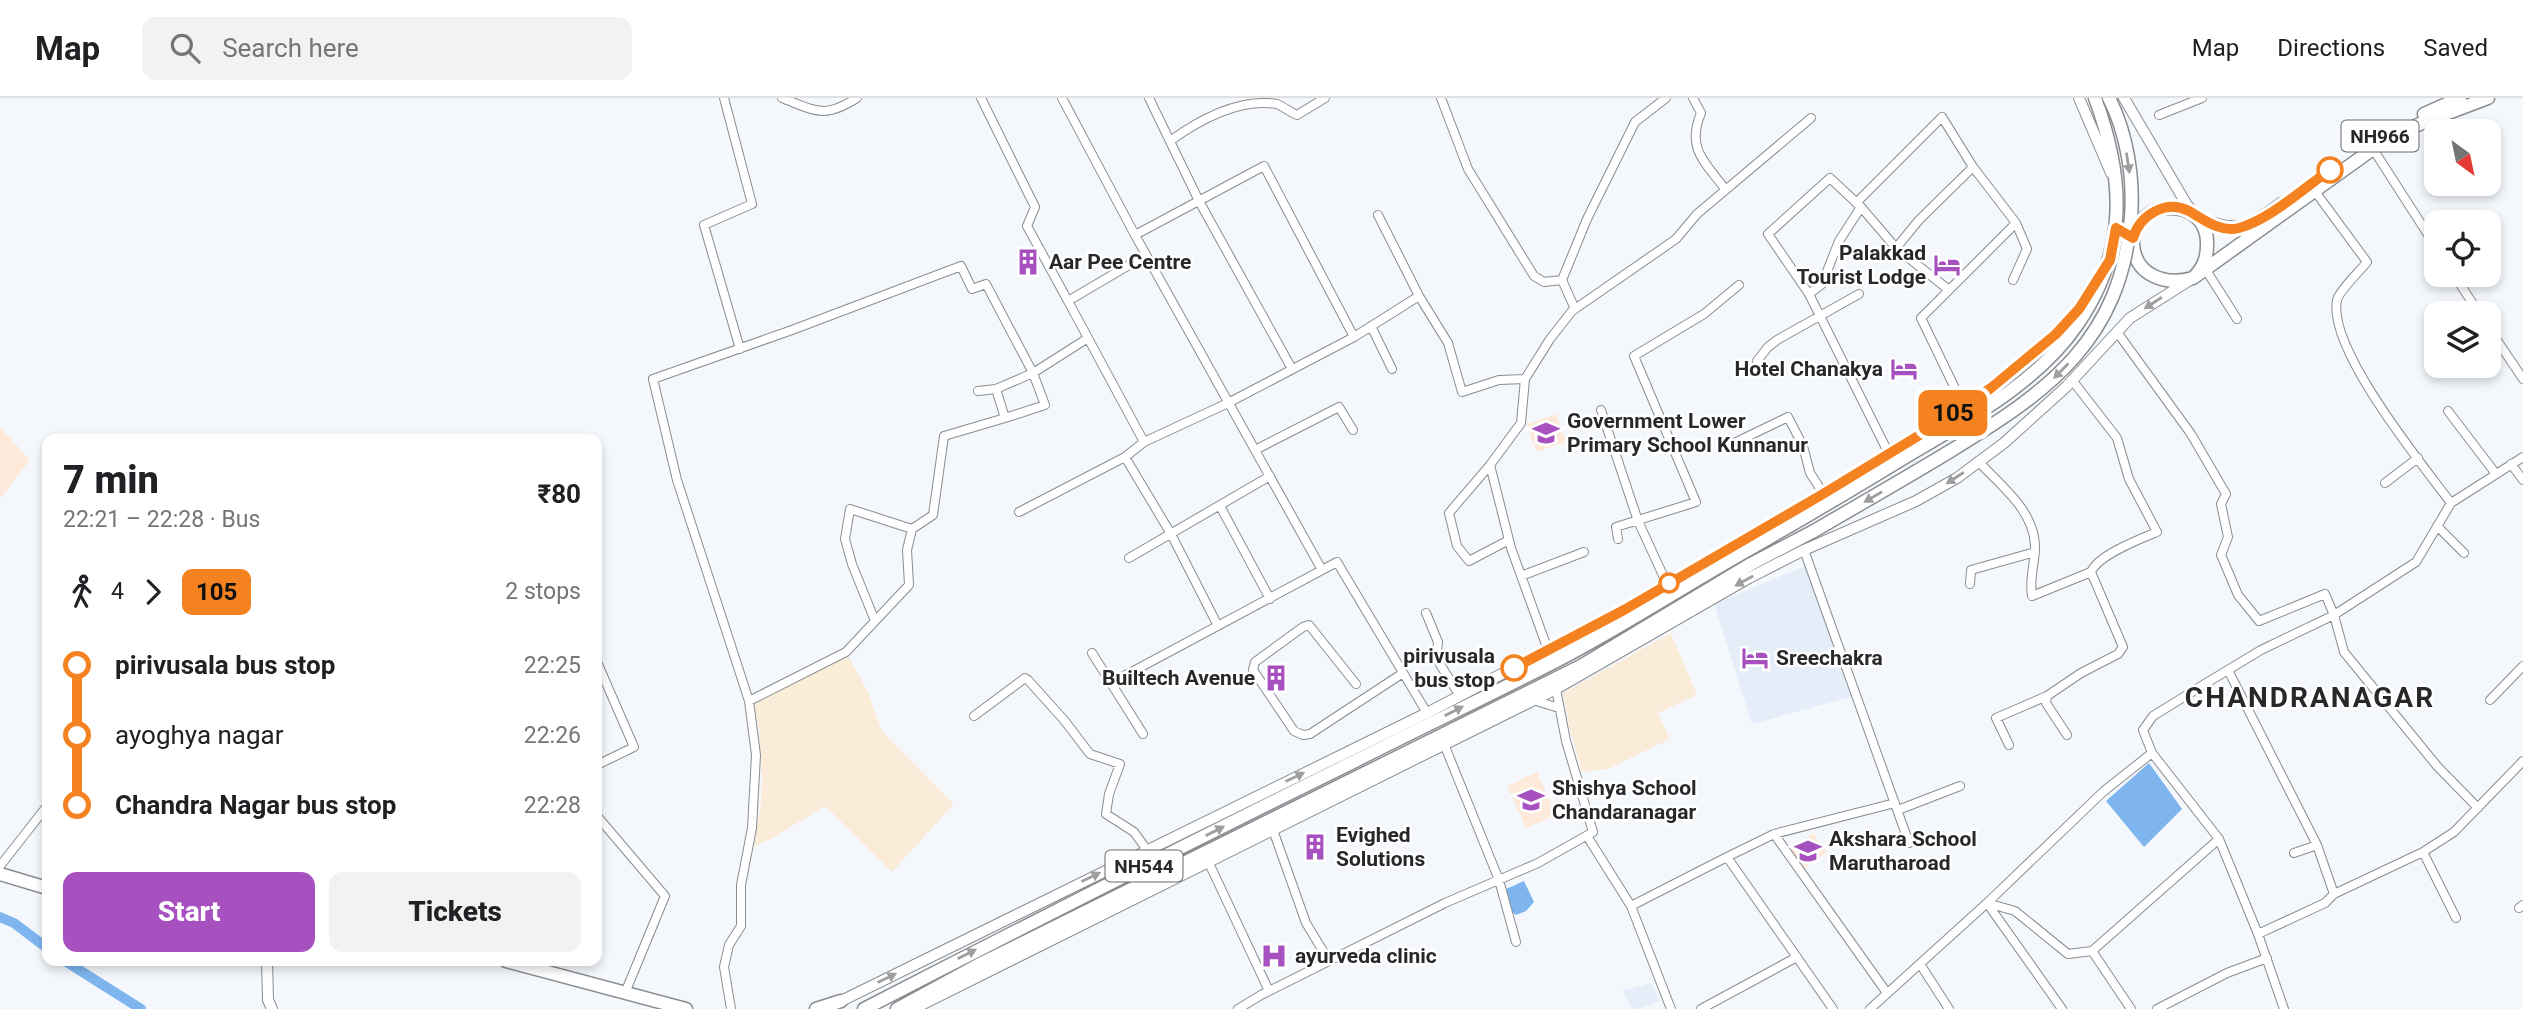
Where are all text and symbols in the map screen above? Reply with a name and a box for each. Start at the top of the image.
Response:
search box [142,17,632,80]
text: Map [35,29,100,68]
icon: search [166,29,204,67]
text: Search here [222,33,359,63]
text: Map [2192,34,2239,62]
text: Directions [2277,34,2385,62]
text: Saved [2423,34,2488,62]
north arrow [2424,119,2501,196]
map controls [2424,119,2501,378]
road number: NH966 [2342,120,2418,152]
one-way arrow [2123,152,2134,174]
unlabelled marker [2317,157,2343,183]
button: locate [2424,210,2501,287]
place label: Palakkad Tourist Lodge [1796,241,1926,289]
building icon: Aar Pee Centre [1013,247,1043,277]
place label: Aar Pee Centre [1049,250,1191,274]
hotel icon: Palakkad Tourist Lodge [1932,250,1962,280]
one-way arrow [2144,297,2163,310]
button: layers [2424,301,2501,378]
hotel icon: Hotel Chanakya [1889,354,1919,384]
place label: Hotel Chanakya [1734,357,1883,381]
one-way arrow [2053,363,2070,380]
line badge: 105 [1913,390,1993,436]
text: 105 [1932,399,1974,427]
place label: Government Lower Primary School Kunnanur [1567,409,1808,457]
school or university icon: Government Lower Primary School Kunnanur [1531,418,1561,448]
text: 7 min [63,458,159,502]
one-way arrow [1945,471,1965,484]
text: ₹80 [537,479,581,509]
one-way arrow [1863,491,1882,503]
text: 22:21 – 22:28 · Bus [63,506,260,533]
icon: walk [63,573,101,611]
icon: forward [134,573,172,611]
unlabelled marker [1659,573,1679,593]
one-way arrow [1734,575,1753,587]
text: 4 [111,578,124,605]
text: 105 [196,578,237,606]
text: 2 stops [505,578,581,605]
hotel icon: Sreechakra [1740,643,1770,673]
place label: pirivusala bus stop [1403,644,1495,692]
place label: Sreechakra [1776,646,1883,670]
text: pirivusala bus stop [115,650,335,680]
text: 22:25 [524,652,581,679]
marker: pirivusala bus stop [1501,655,1527,681]
building icon: Builtech Avenue [1261,663,1291,693]
place label: Builtech Avenue [1102,666,1255,690]
district label: CHANDRANAGAR [2185,681,2435,714]
one-way arrow [1444,706,1464,717]
text: ayoghya nagar [115,720,284,750]
text: 22:26 [524,722,581,749]
one-way arrow [1285,771,1305,783]
place label: Shishya School Chandaranagar [1552,776,1697,824]
school or university icon: Shishya School Chandaranagar [1516,785,1546,815]
text: Chandra Nagar bus stop [115,790,396,820]
text: 22:28 [524,792,581,819]
place label: Evighed Solutions [1336,823,1425,871]
one-way arrow [1205,826,1225,837]
place label: Akshara School Marutharoad [1829,827,1977,875]
building icon: Evighed Solutions [1300,832,1330,862]
school or university icon: Akshara School Marutharoad [1793,836,1823,866]
road number: NH544 [1106,850,1182,881]
button: Start [63,872,315,952]
button: Tickets [329,872,581,952]
one-way arrow [1081,872,1101,883]
hospital icon: ayurveda clinic [1259,941,1289,971]
place label: ayurveda clinic [1295,944,1437,968]
one-way arrow [957,949,977,960]
one-way arrow [877,973,897,984]

